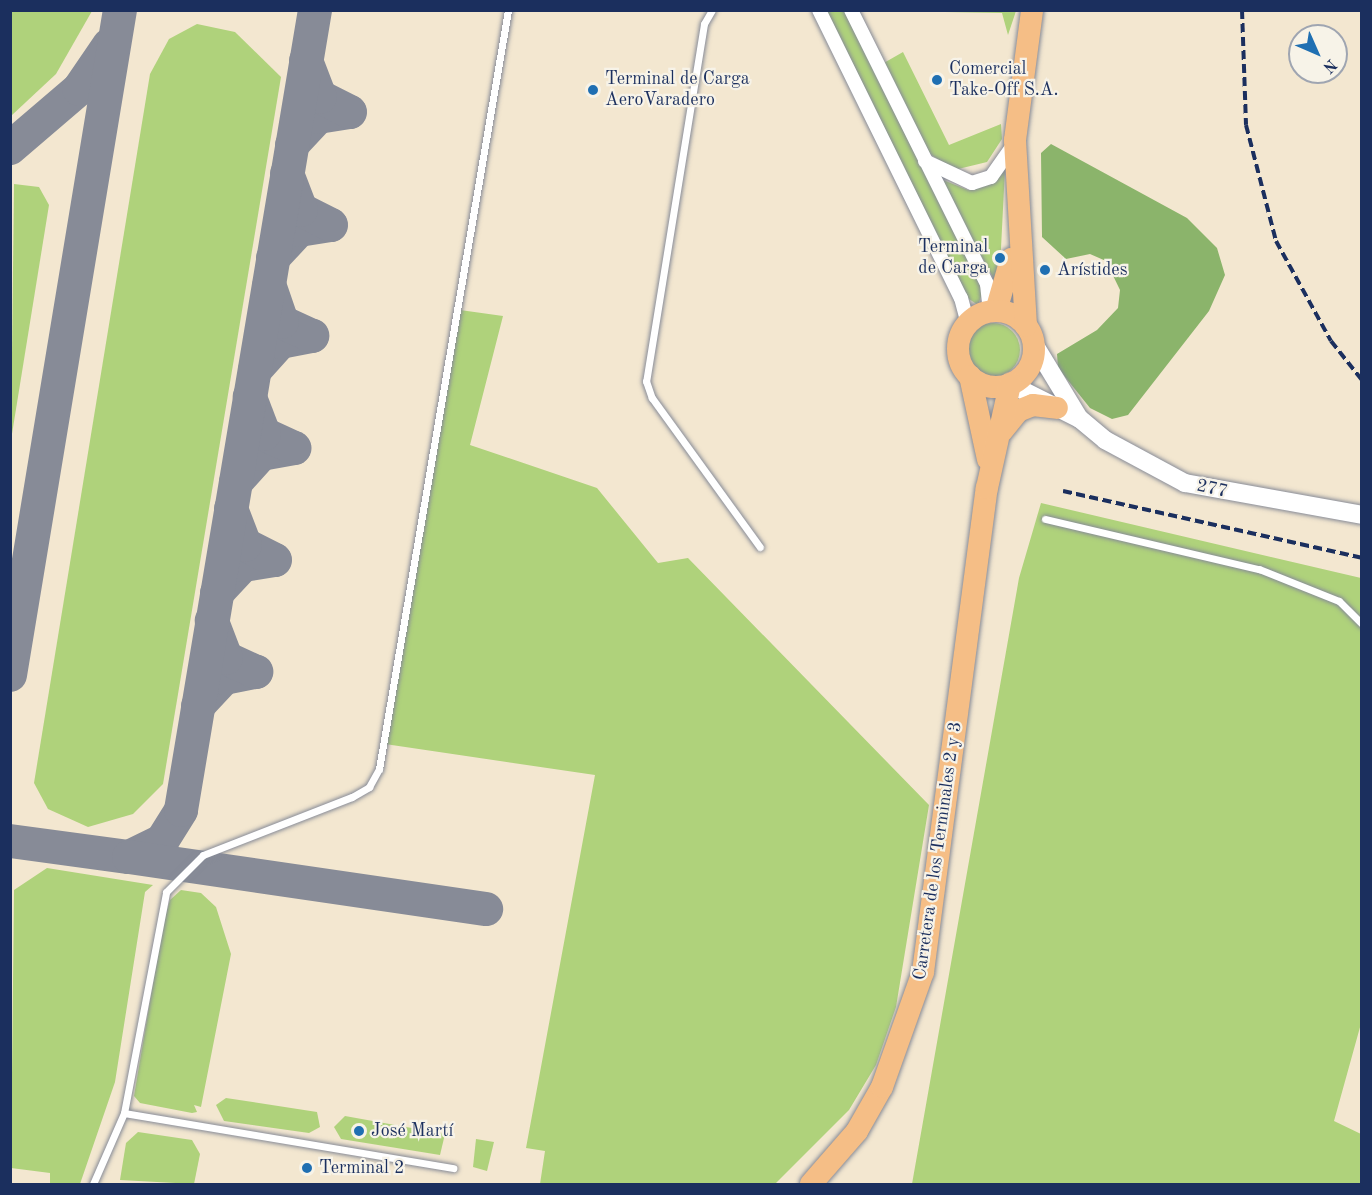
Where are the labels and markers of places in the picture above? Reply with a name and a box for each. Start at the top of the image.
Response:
place label: Comercial Take-Off S.A. [949,59,1059,101]
place label: Terminal de Carga AeroVaradero [605,69,750,112]
marker: Comercial Take-Off S.A. [930,73,944,87]
marker: Terminal de Carga AeroVaradero [586,83,600,97]
place label: Terminal de Carga [918,237,988,280]
marker: Terminal de Carga [993,251,1007,265]
place label: Arístides [1057,259,1127,281]
marker: Arístides [1038,263,1052,277]
place label: José Martí [371,1120,453,1142]
marker: José Martí [352,1124,366,1138]
place label: Terminal 2 [319,1157,404,1179]
marker: Terminal 2 [300,1161,314,1175]

